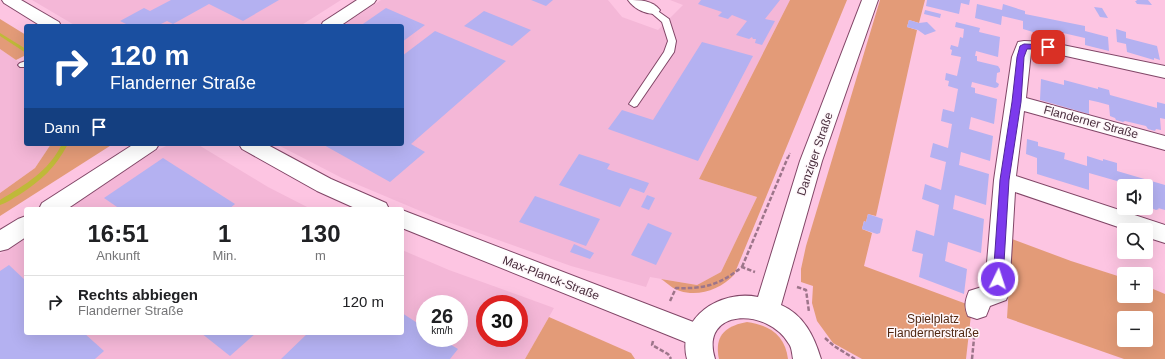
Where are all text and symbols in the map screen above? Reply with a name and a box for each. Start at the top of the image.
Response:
pin [1031,30,1065,64]
icon: arrive [1037,36,1059,58]
icon: right [44,40,96,92]
text: 120 m [110,40,189,71]
text: Flanderner Straße [110,73,256,93]
street label: Flanderner Straße [1042,103,1140,141]
street label: Danziger Straße [794,110,836,198]
icon: arrive [88,116,110,138]
text: Dann [44,119,80,136]
map controls [1117,179,1153,347]
button: sound [1117,179,1153,215]
text: 16:51 [88,220,149,247]
text: 1 [218,220,231,247]
text: 130 [300,220,341,247]
button: search [1117,223,1153,259]
text: Ankunft [96,248,140,263]
text: Min. [212,248,237,263]
text: m [315,248,326,263]
street label: Max-Planck-Straße [501,253,602,303]
position arrow [977,258,1019,300]
button: + [1117,267,1153,303]
text: Rechts abbiegen [78,286,198,303]
icon: right [44,291,66,313]
text: 120 m [342,293,384,310]
speed limit sign: 30 [476,295,528,347]
text: Flanderner Straße [78,303,184,318]
text: 26 [431,305,453,327]
button: − [1117,311,1153,347]
park label: Spielplatz Flandernerstraße [887,312,979,340]
text: km/h [431,325,453,336]

